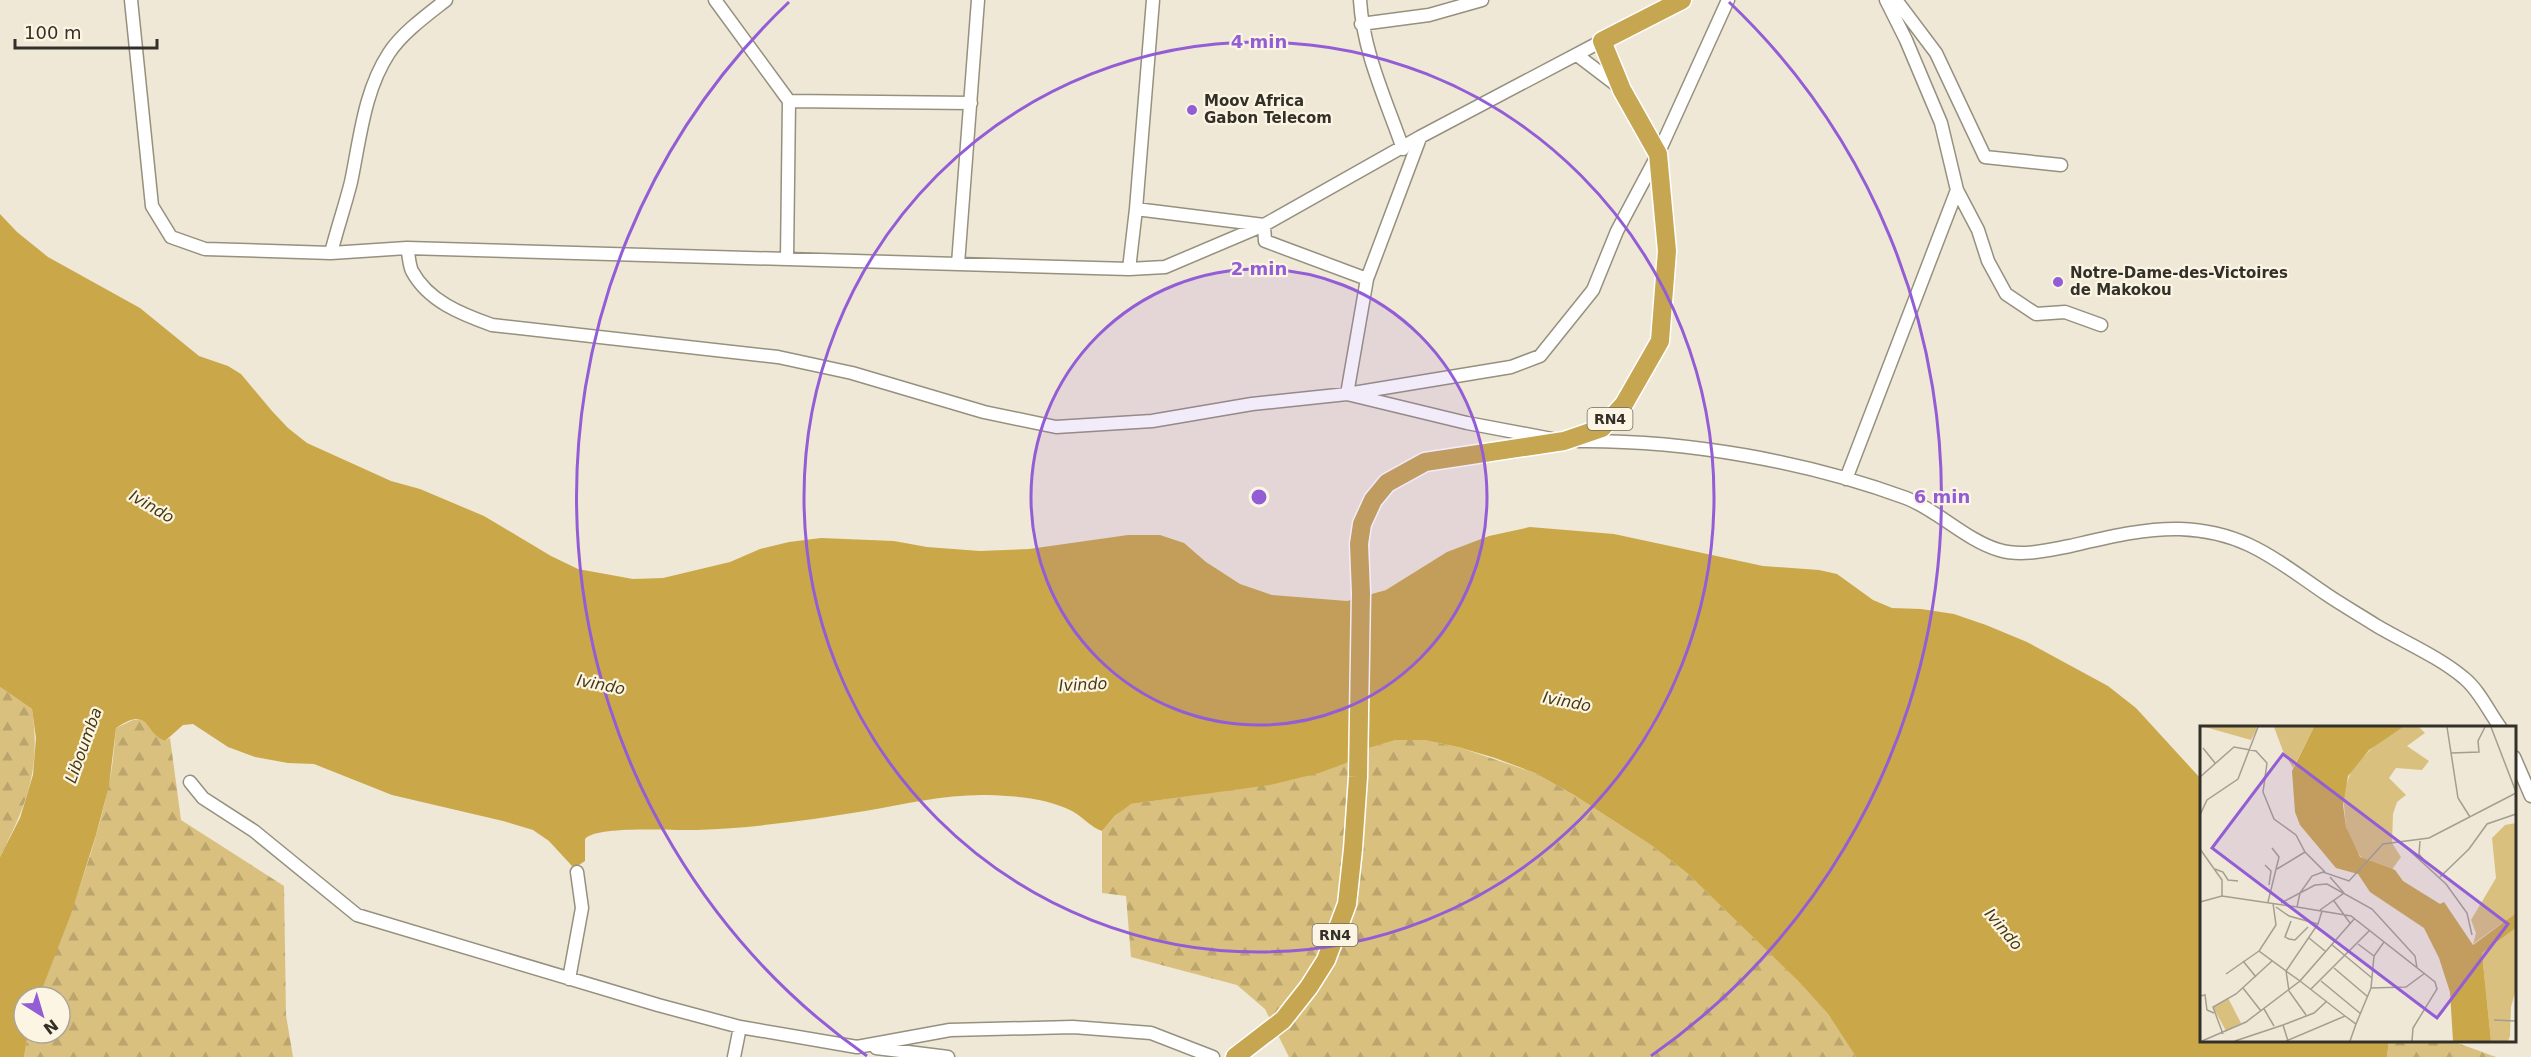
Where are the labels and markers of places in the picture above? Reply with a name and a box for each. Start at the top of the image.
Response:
place label: Moov Africa Gabon Telecom [1204,92,1332,127]
marker: Moov Africa Gabon Telecom [1185,103,1199,117]
place label: Notre-Dame-des-Victoires de Makokou [2070,264,2288,299]
marker: Notre-Dame-des-Victoires de Makokou [2051,275,2065,289]
centre of rings [1249,487,1269,507]

